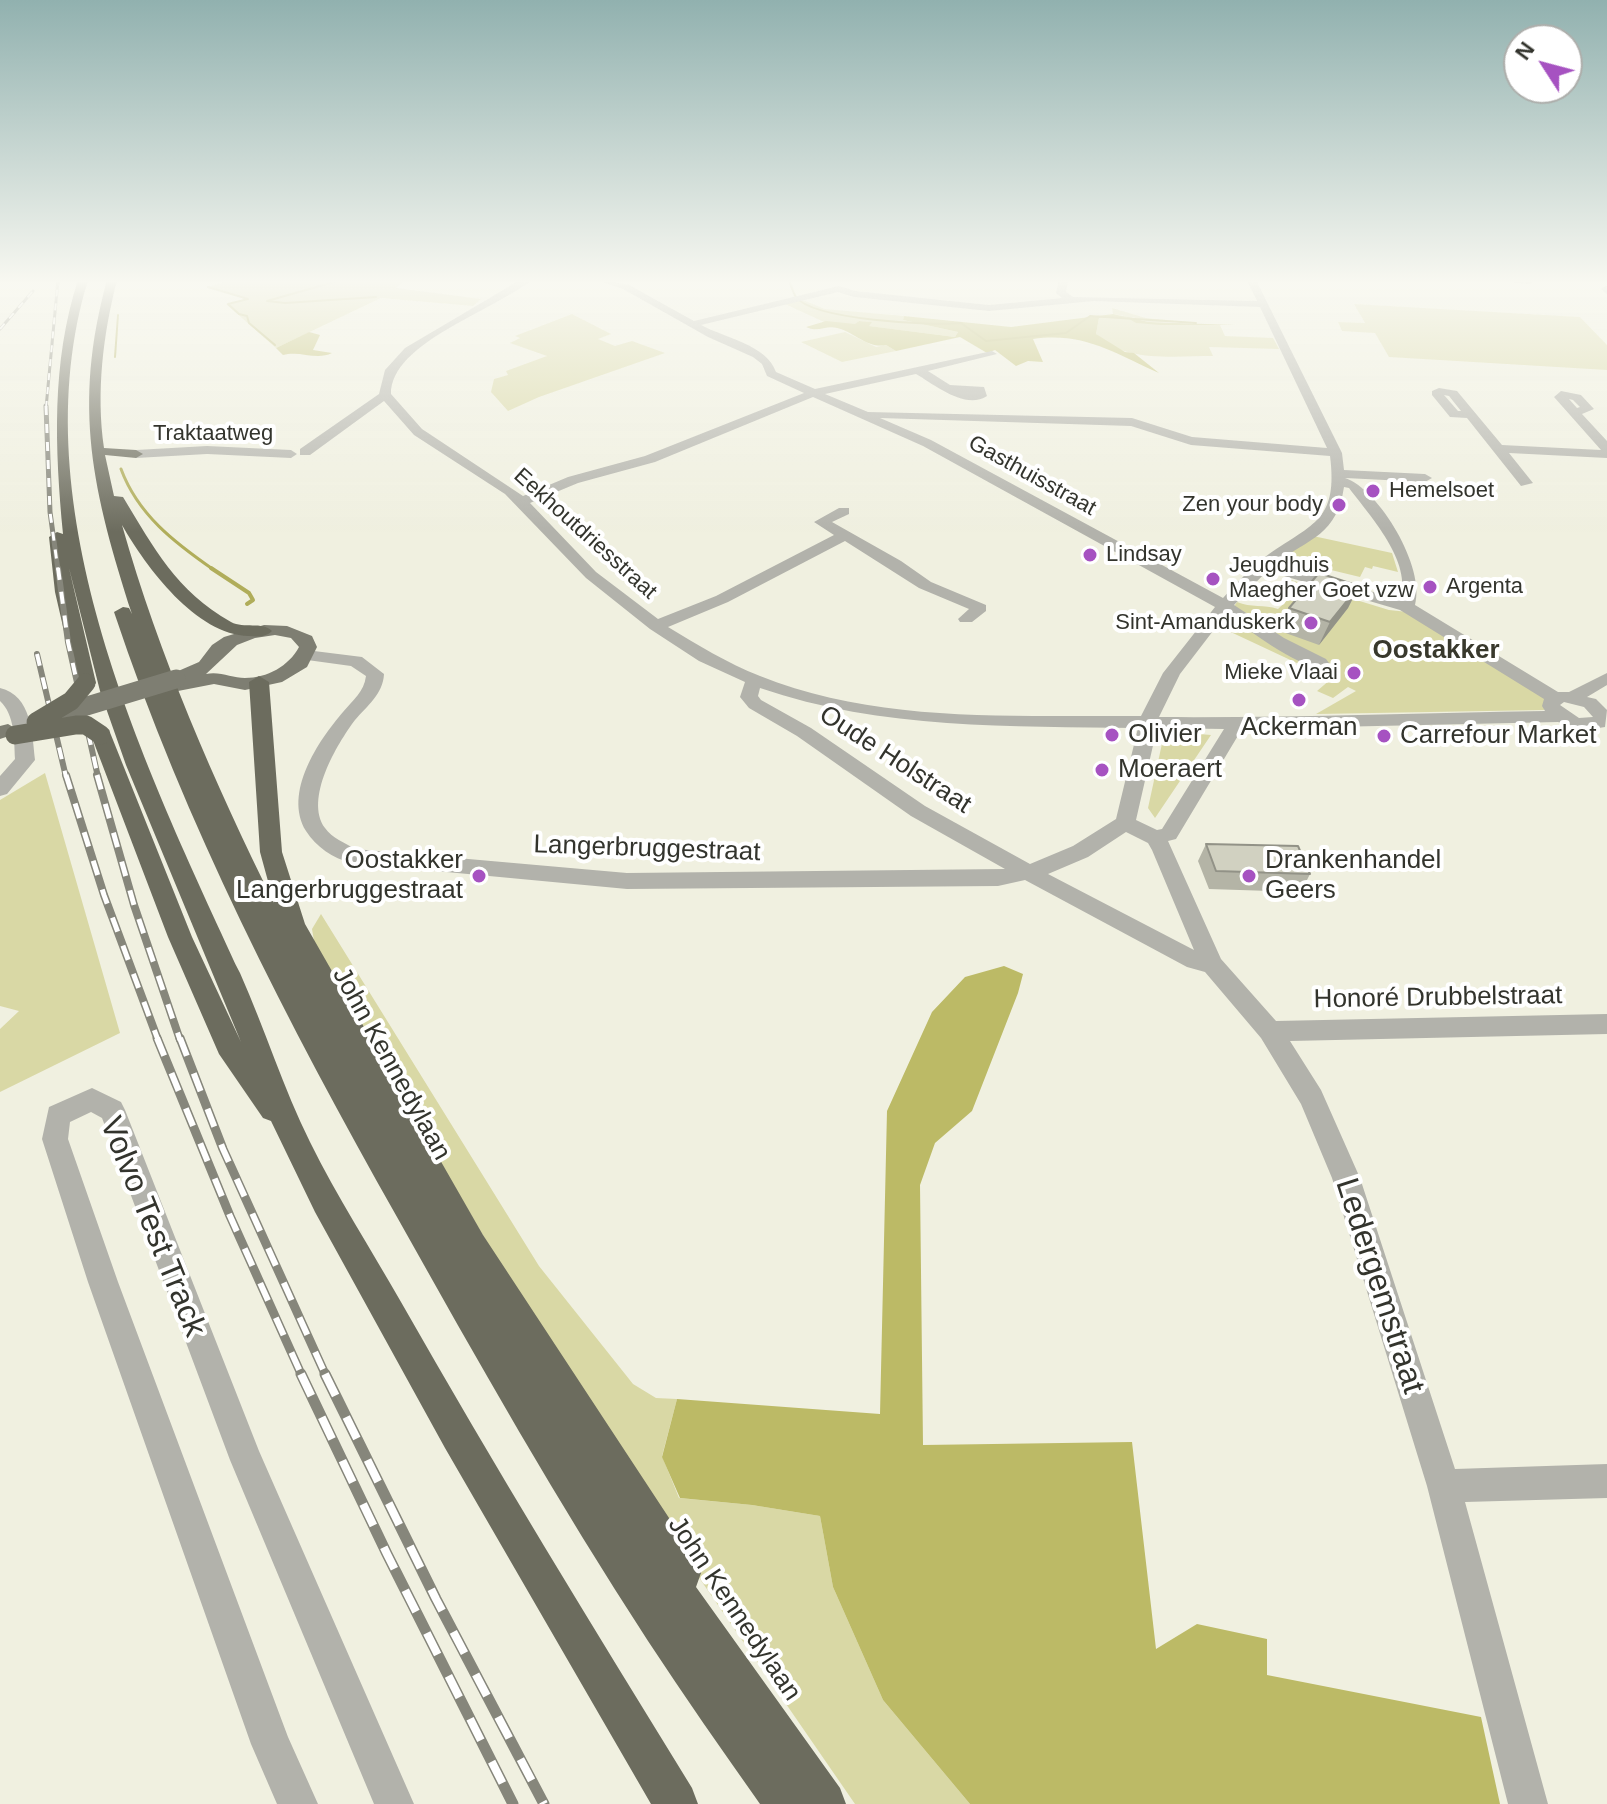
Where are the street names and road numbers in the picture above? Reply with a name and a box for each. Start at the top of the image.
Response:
street label: Traktaatweg [153,421,273,447]
street label: Gasthuisstraat [964,430,1100,522]
street label: Eekhoutdriesstraat [508,463,662,605]
street label: Oude Holstraat [813,699,977,821]
street label: Langerbruggestraat [533,829,761,869]
street label: John Kennedylaan [325,962,457,1166]
street label: Honoré Drubbelstraat [1313,980,1563,1016]
street label: Volvo Test Track [90,1112,214,1342]
street label: Ledergemstraat [1326,1173,1432,1399]
street label: John Kennedylaan [661,1511,807,1707]

